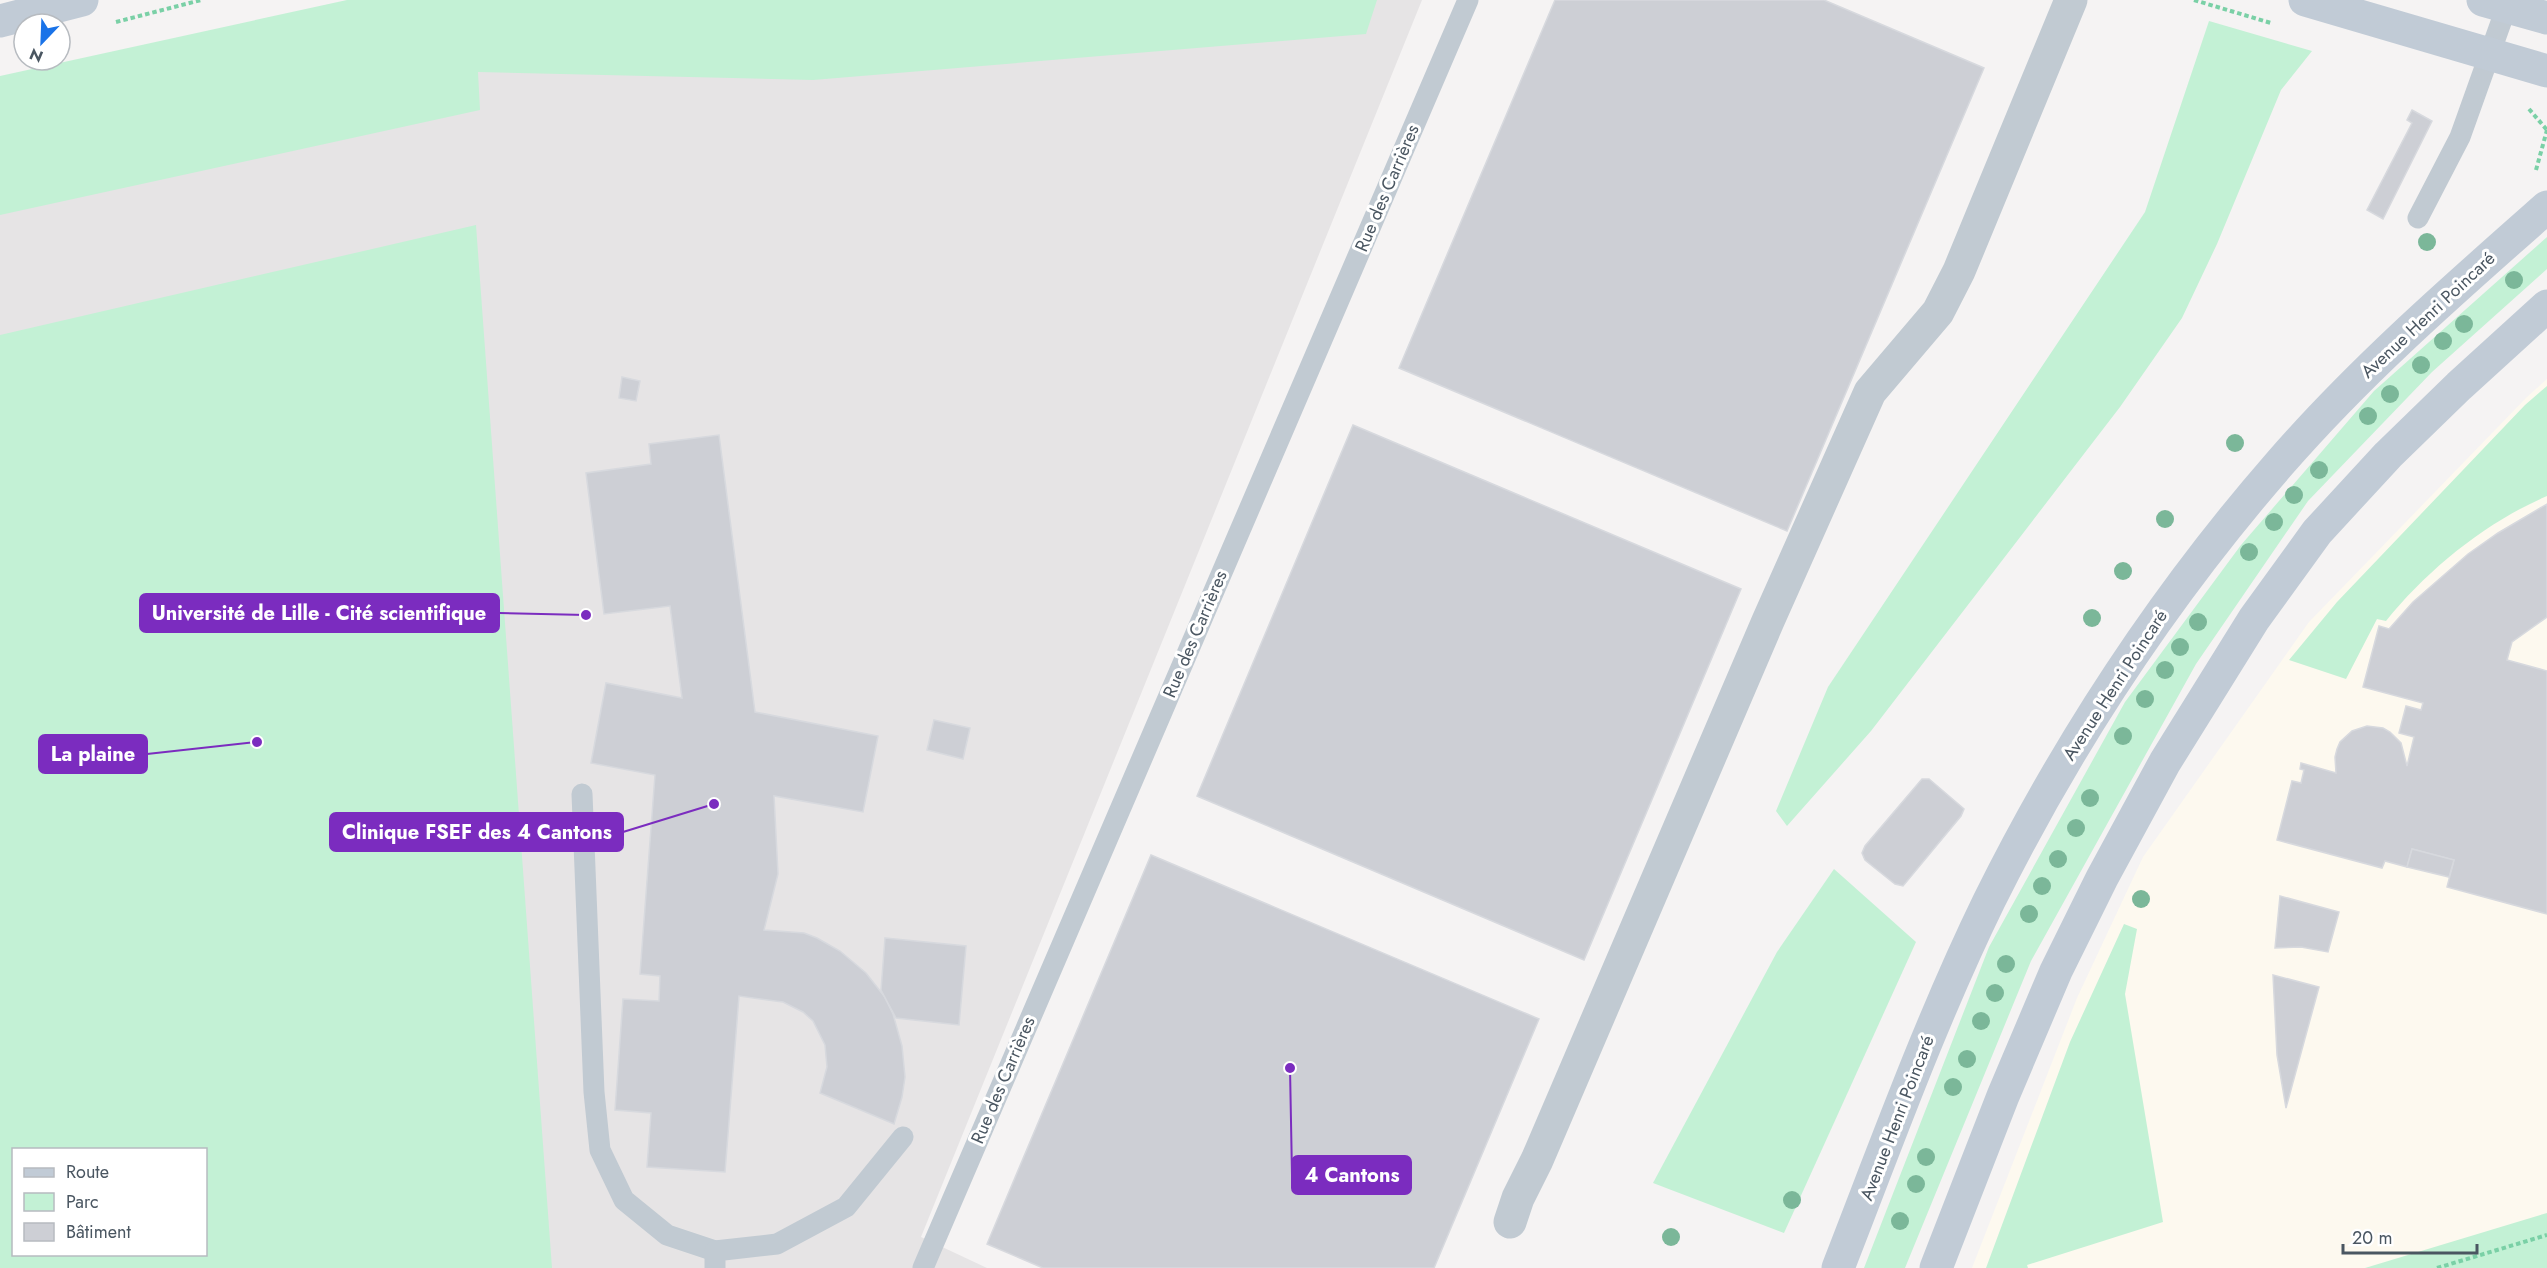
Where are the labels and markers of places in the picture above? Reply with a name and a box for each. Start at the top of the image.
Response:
callout: Université de Lille ‐ Cité scientifique [140,594,499,632]
callout: La plaine [39,735,147,773]
callout: Clinique FSEF des 4 Cantons [330,813,623,851]
callout: 4 Cantons [1292,1156,1411,1194]

